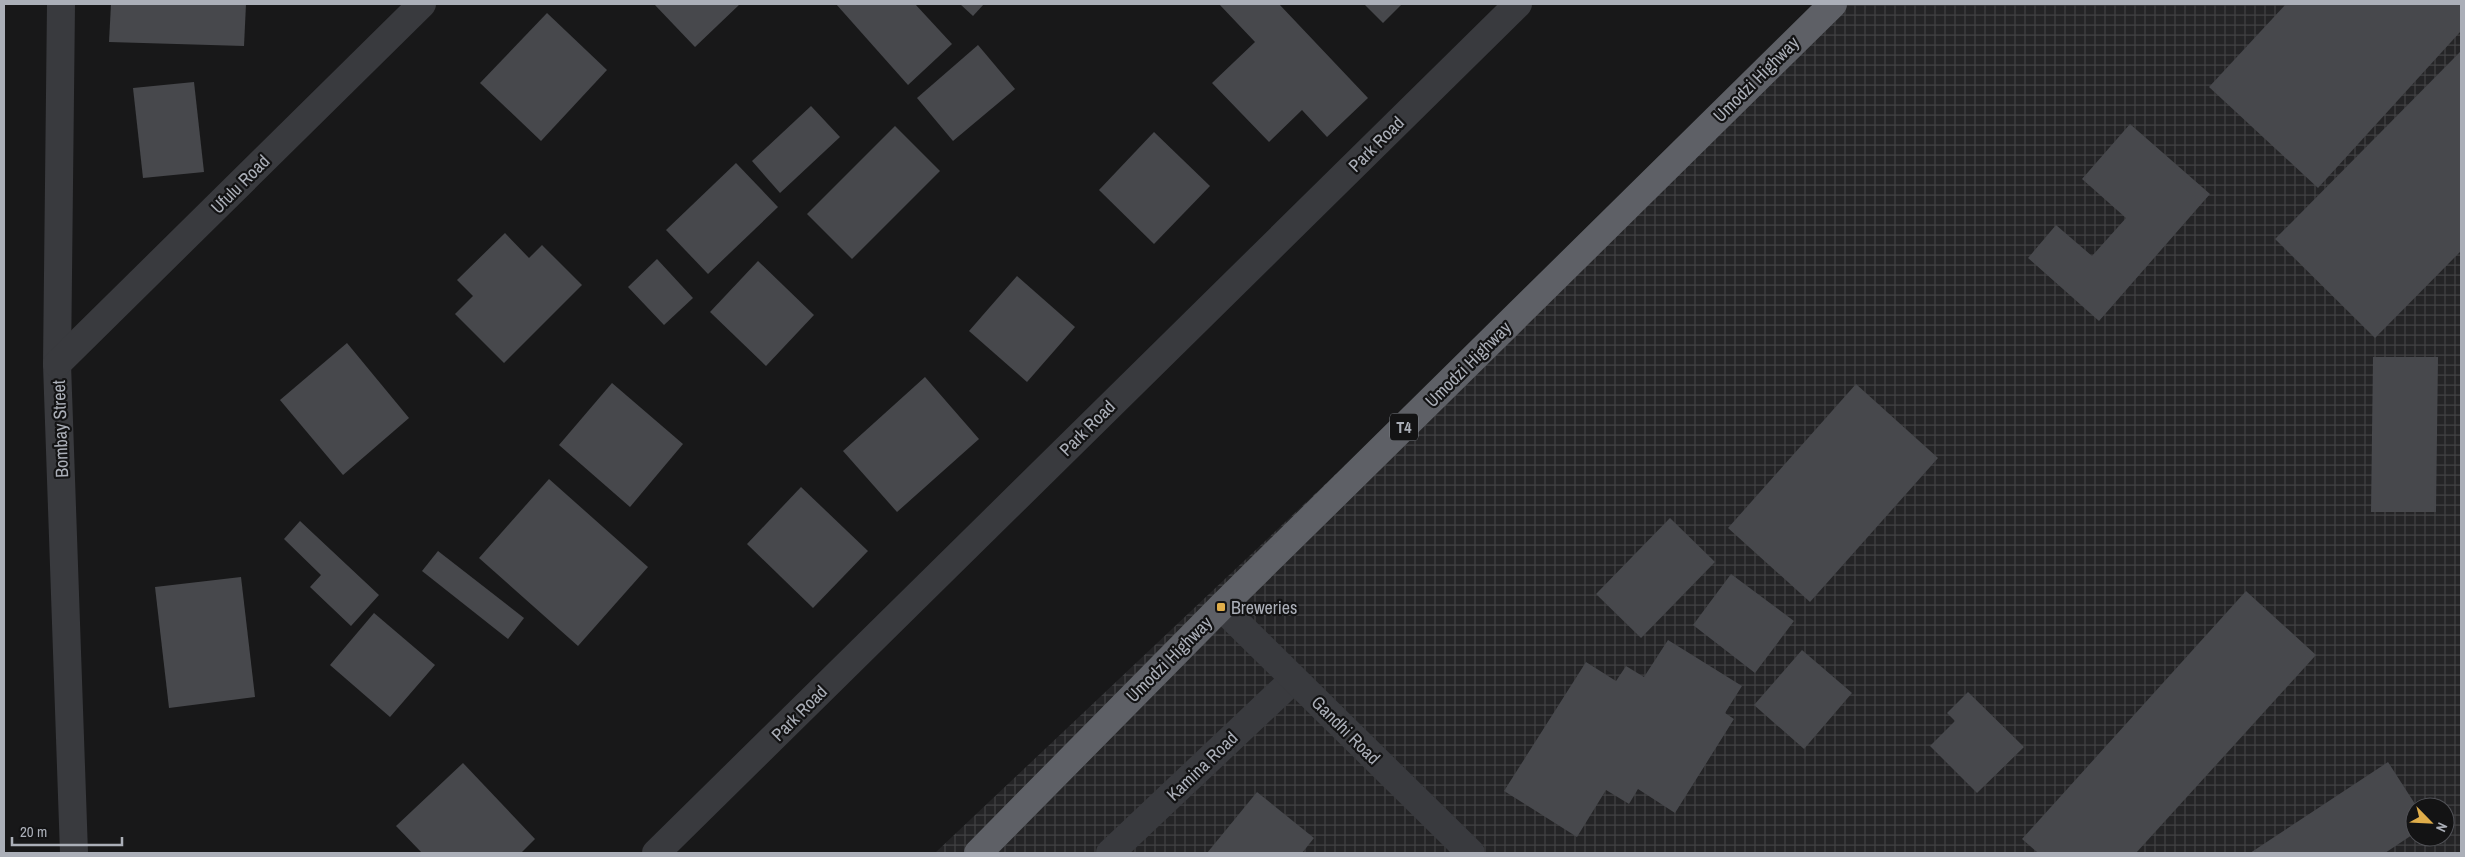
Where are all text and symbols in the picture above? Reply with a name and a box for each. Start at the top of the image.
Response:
street label: Umodzi Highway [1707,30,1805,128]
street label: Park Road [1343,111,1409,177]
street label: Ufulu Road [205,149,275,219]
street label: Umodzi Highway [1419,315,1517,413]
street label: Bombay Street [46,380,74,478]
street label: Park Road [1054,395,1120,461]
road number: T4 [1390,414,1418,441]
place label: Breweries [1231,595,1297,620]
marker: Breweries [1215,601,1227,613]
street label: Umodzi Highway [1120,610,1218,708]
street label: Park Road [766,680,832,746]
street label: Gandhi Road [1306,690,1386,770]
street label: Kamina Road [1161,726,1243,806]
north arrow [2405,797,2455,847]
scale bar [12,814,122,846]
text: N [2432,820,2452,835]
text: 20 m [20,821,47,842]

